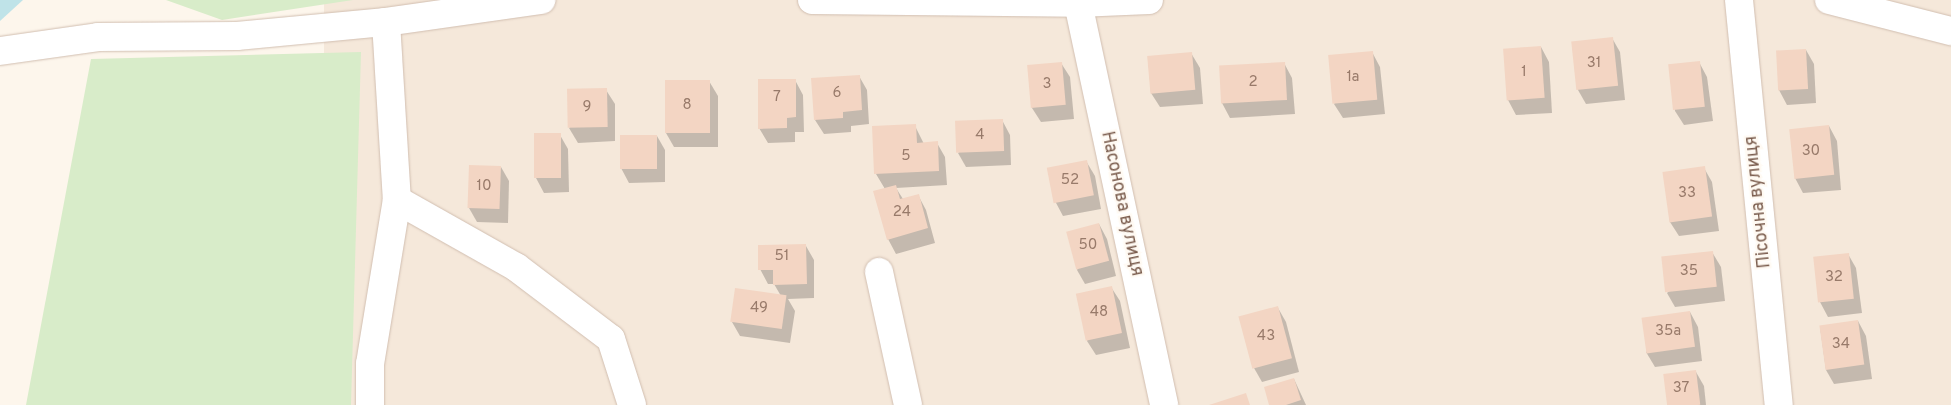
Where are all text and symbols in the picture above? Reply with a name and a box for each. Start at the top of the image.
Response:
house number: 31 [1587,55,1601,73]
house number: 1 [1521,64,1527,82]
house number: 1а [1346,69,1360,87]
house number: 2 [1248,74,1258,92]
house number: 3 [1042,76,1052,94]
house number: 6 [833,85,841,103]
house number: 7 [773,89,781,107]
house number: 8 [682,97,692,115]
house number: 9 [583,99,591,117]
house number: 4 [975,127,985,145]
street label: Насонова вулиця [1095,130,1147,278]
street label: Пісочна вулиця [1741,135,1777,269]
house number: 30 [1802,143,1820,161]
house number: 5 [901,148,911,166]
house number: 52 [1061,172,1079,190]
house number: 10 [476,178,492,196]
house number: 33 [1678,185,1696,203]
house number: 24 [893,204,911,222]
house number: 50 [1079,237,1097,255]
house number: 51 [775,248,789,266]
house number: 35 [1680,263,1698,281]
house number: 32 [1825,269,1843,287]
house number: 49 [750,300,768,318]
house number: 48 [1090,304,1108,322]
house number: 35а [1655,323,1681,341]
house number: 43 [1257,328,1275,346]
house number: 34 [1832,336,1850,354]
house number: 37 [1673,380,1689,398]

